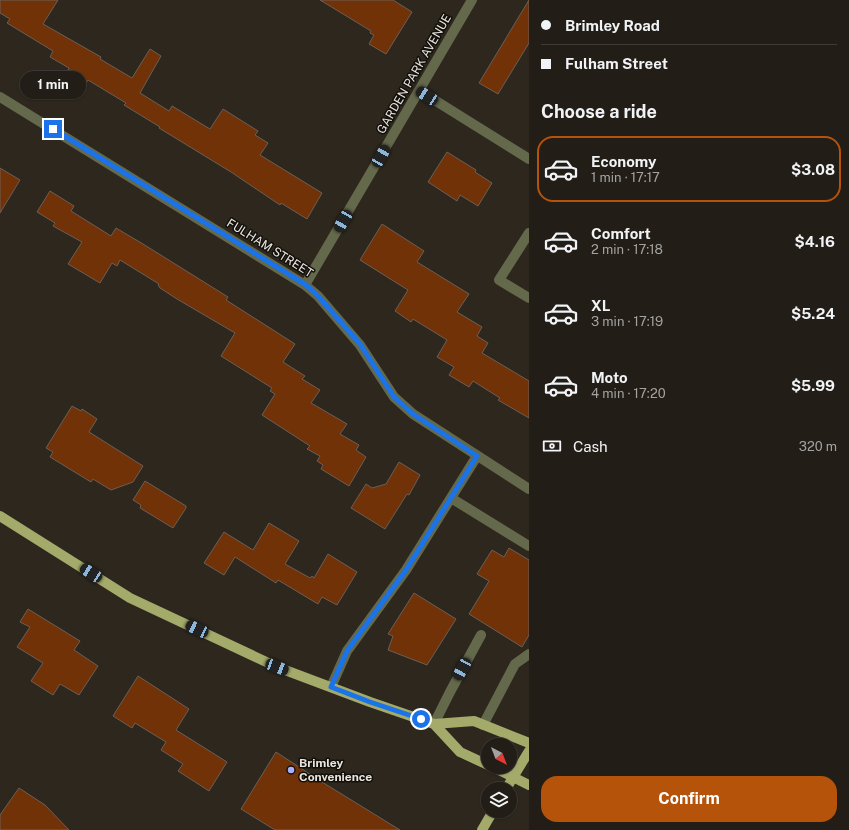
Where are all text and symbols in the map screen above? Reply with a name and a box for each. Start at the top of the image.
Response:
street label: GARDEN PARK AVENUE [374,12,454,136]
text: Brimley Road [565,17,660,34]
text: Fulham Street [565,55,668,72]
callout: 1 min [20,71,86,99]
text: 1 min [37,77,69,92]
car [414,84,440,108]
text: Choose a ride [541,101,657,122]
route end [44,120,62,138]
car [370,143,392,169]
icon: car [543,151,579,187]
text: Economy [591,153,656,170]
text: $3.08 [791,161,835,178]
text: 1 min · 17:17 [591,170,660,185]
car [332,208,354,234]
street label: FULHAM STREET [224,216,316,280]
icon: car [543,223,579,259]
text: Comfort [591,225,651,242]
text: $4.16 [795,233,835,250]
text: 2 min · 17:18 [591,242,663,257]
icon: car [543,295,579,331]
text: XL [591,297,610,314]
text: $5.24 [791,305,835,322]
text: 3 min · 17:19 [591,314,663,329]
icon: car [543,367,579,403]
text: Moto [591,369,628,386]
text: $5.99 [791,377,835,394]
text: 4 min · 17:20 [591,386,666,401]
icon: cash [541,435,563,457]
text: Cash [573,438,608,455]
text: 320 m [799,439,837,454]
car [78,561,104,585]
car [184,618,210,640]
car [451,656,473,682]
car [264,657,290,677]
route start [412,710,430,728]
north arrow [481,738,517,774]
map controls [481,738,517,818]
place label: Brimley Convenience [299,756,372,784]
marker: Brimley Convenience [286,765,296,775]
button: Confirm [541,776,837,822]
button: layers [481,782,517,818]

